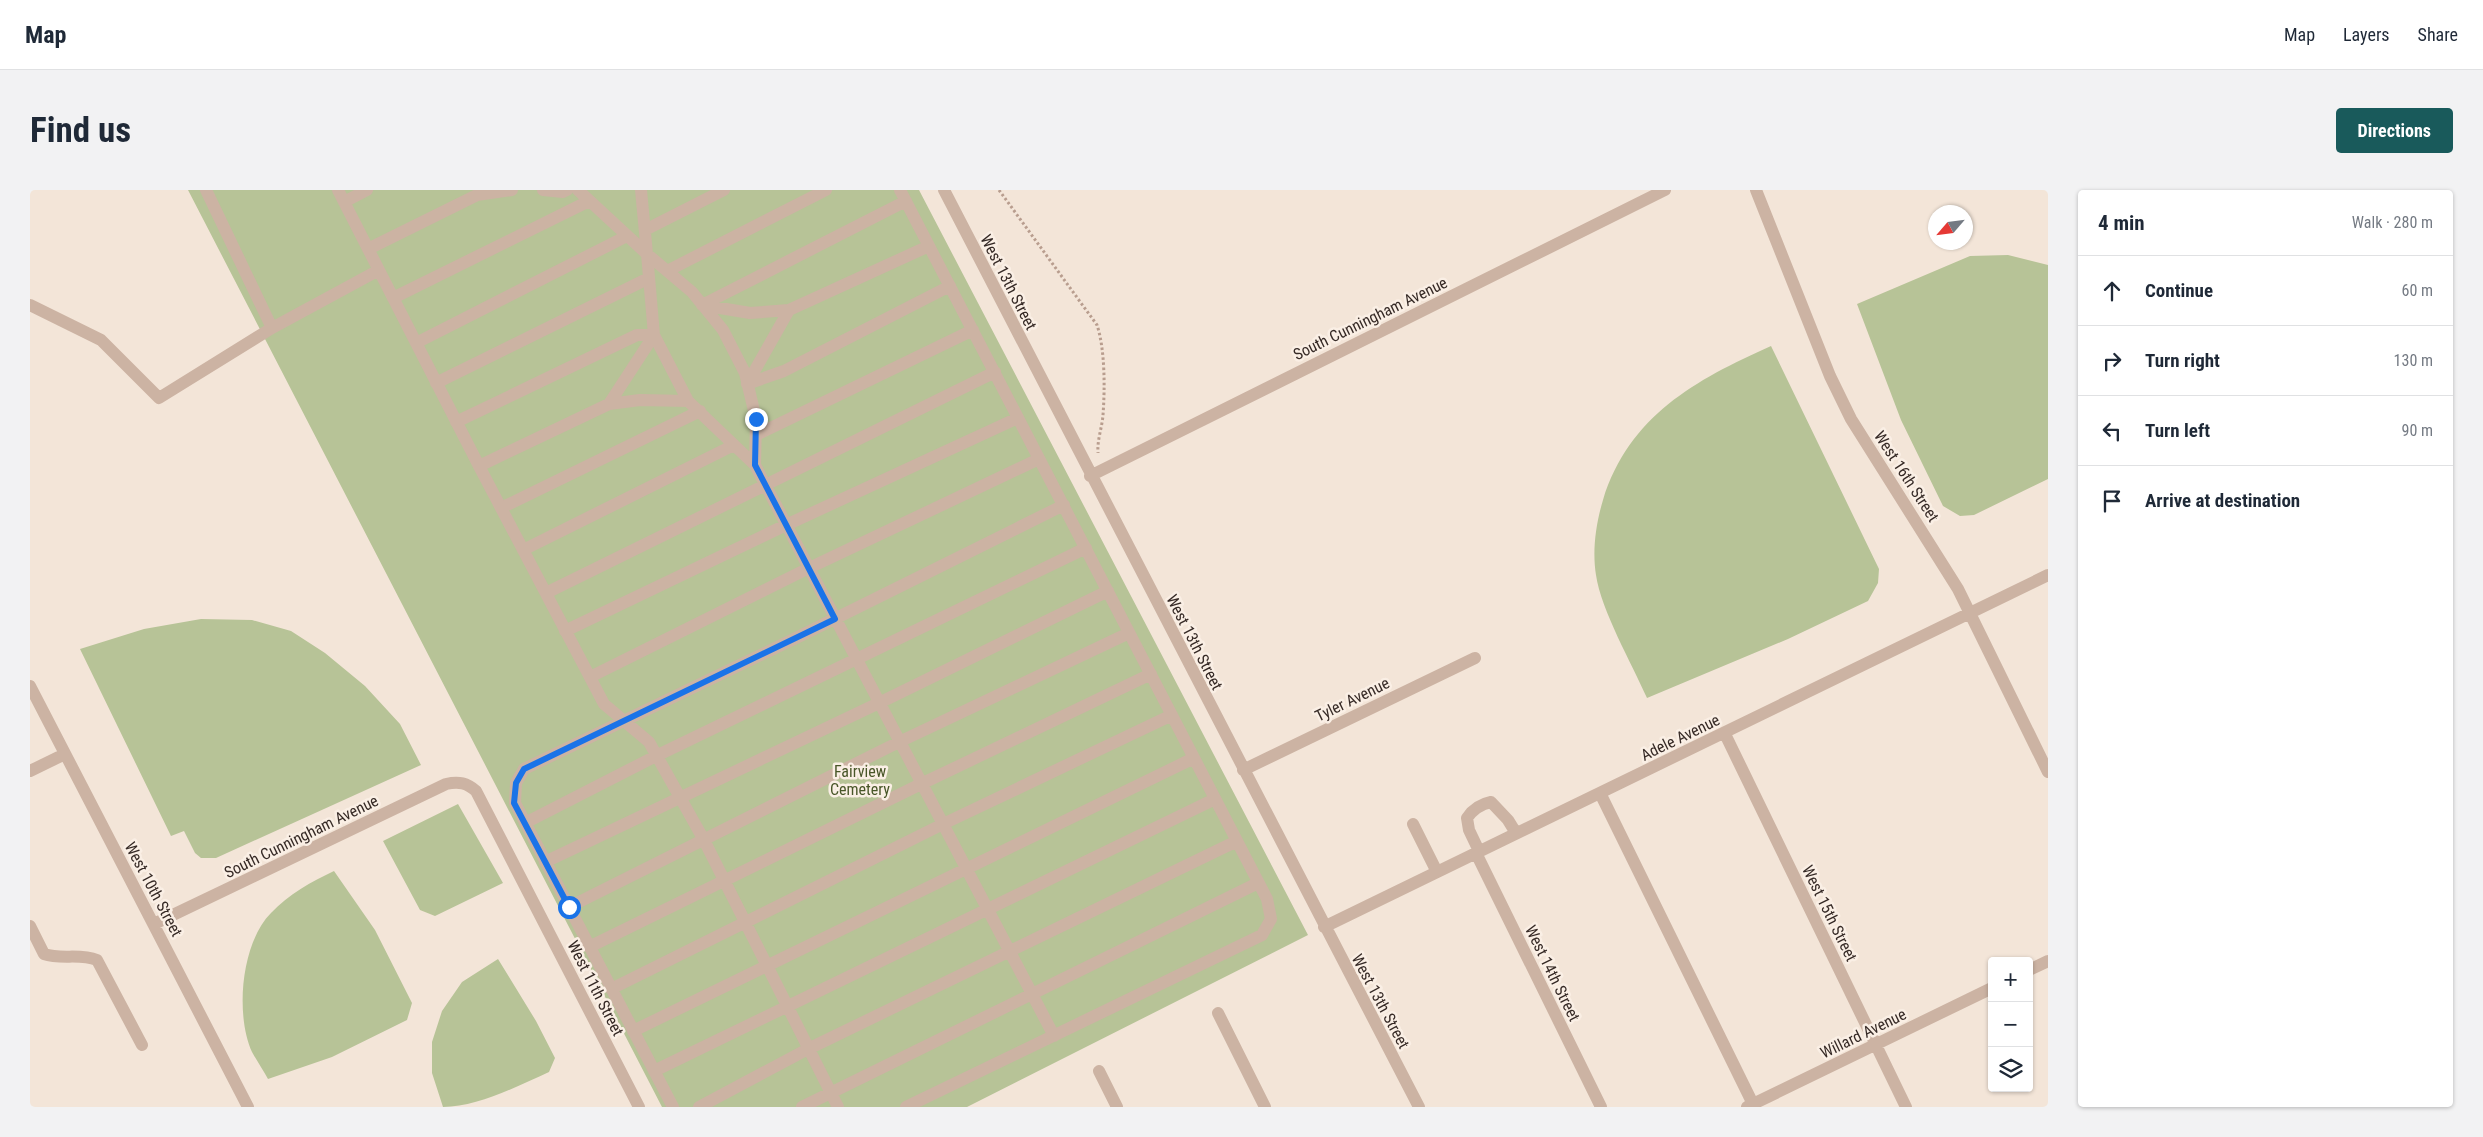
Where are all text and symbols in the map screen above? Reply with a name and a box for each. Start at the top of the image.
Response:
text: Map [25,21,66,49]
text: Map [2284,24,2315,45]
text: Layers [2343,24,2390,45]
text: Share [2418,24,2458,45]
button: Directions [2336,108,2453,153]
text: Find us [30,110,131,151]
north arrow [1928,205,1973,250]
text: 4 min [2098,211,2145,235]
text: Walk · 280 m [2352,213,2433,232]
street label: West 13th Street [976,231,1041,333]
street label: South Cunningham Avenue [1290,273,1450,364]
icon: ahead [2098,277,2126,305]
text: Continue [2145,279,2213,302]
text: 60 m [2401,281,2433,300]
icon: right [2098,347,2126,375]
text: Turn right [2145,349,2220,372]
text: 130 m [2394,351,2433,370]
route end [745,408,768,431]
icon: left [2098,417,2126,445]
text: Turn left [2145,419,2210,442]
text: 90 m [2401,421,2433,440]
street label: West 16th Street [1870,427,1943,526]
icon: arrive [2098,487,2126,515]
text: Arrive at destination [2145,489,2300,512]
street label: West 13th Street [1162,591,1227,693]
street label: Tyler Avenue [1312,673,1392,726]
street label: Adele Avenue [1638,710,1723,765]
park label: Fairview Cemetery [830,762,890,799]
street label: South Cunningham Avenue [221,791,381,882]
street label: West 10th Street [121,839,187,940]
street label: West 15th Street [1798,862,1861,965]
route start [558,896,581,919]
street label: West 14th Street [1521,922,1584,1025]
street label: West 11th Street [563,937,628,1039]
street label: West 13th Street [1348,951,1414,1052]
map controls [1988,957,2033,1092]
button: + [1988,957,2033,1002]
button: − [1988,1002,2033,1047]
street label: Willard Avenue [1817,1004,1909,1062]
button: layers [1988,1047,2033,1092]

